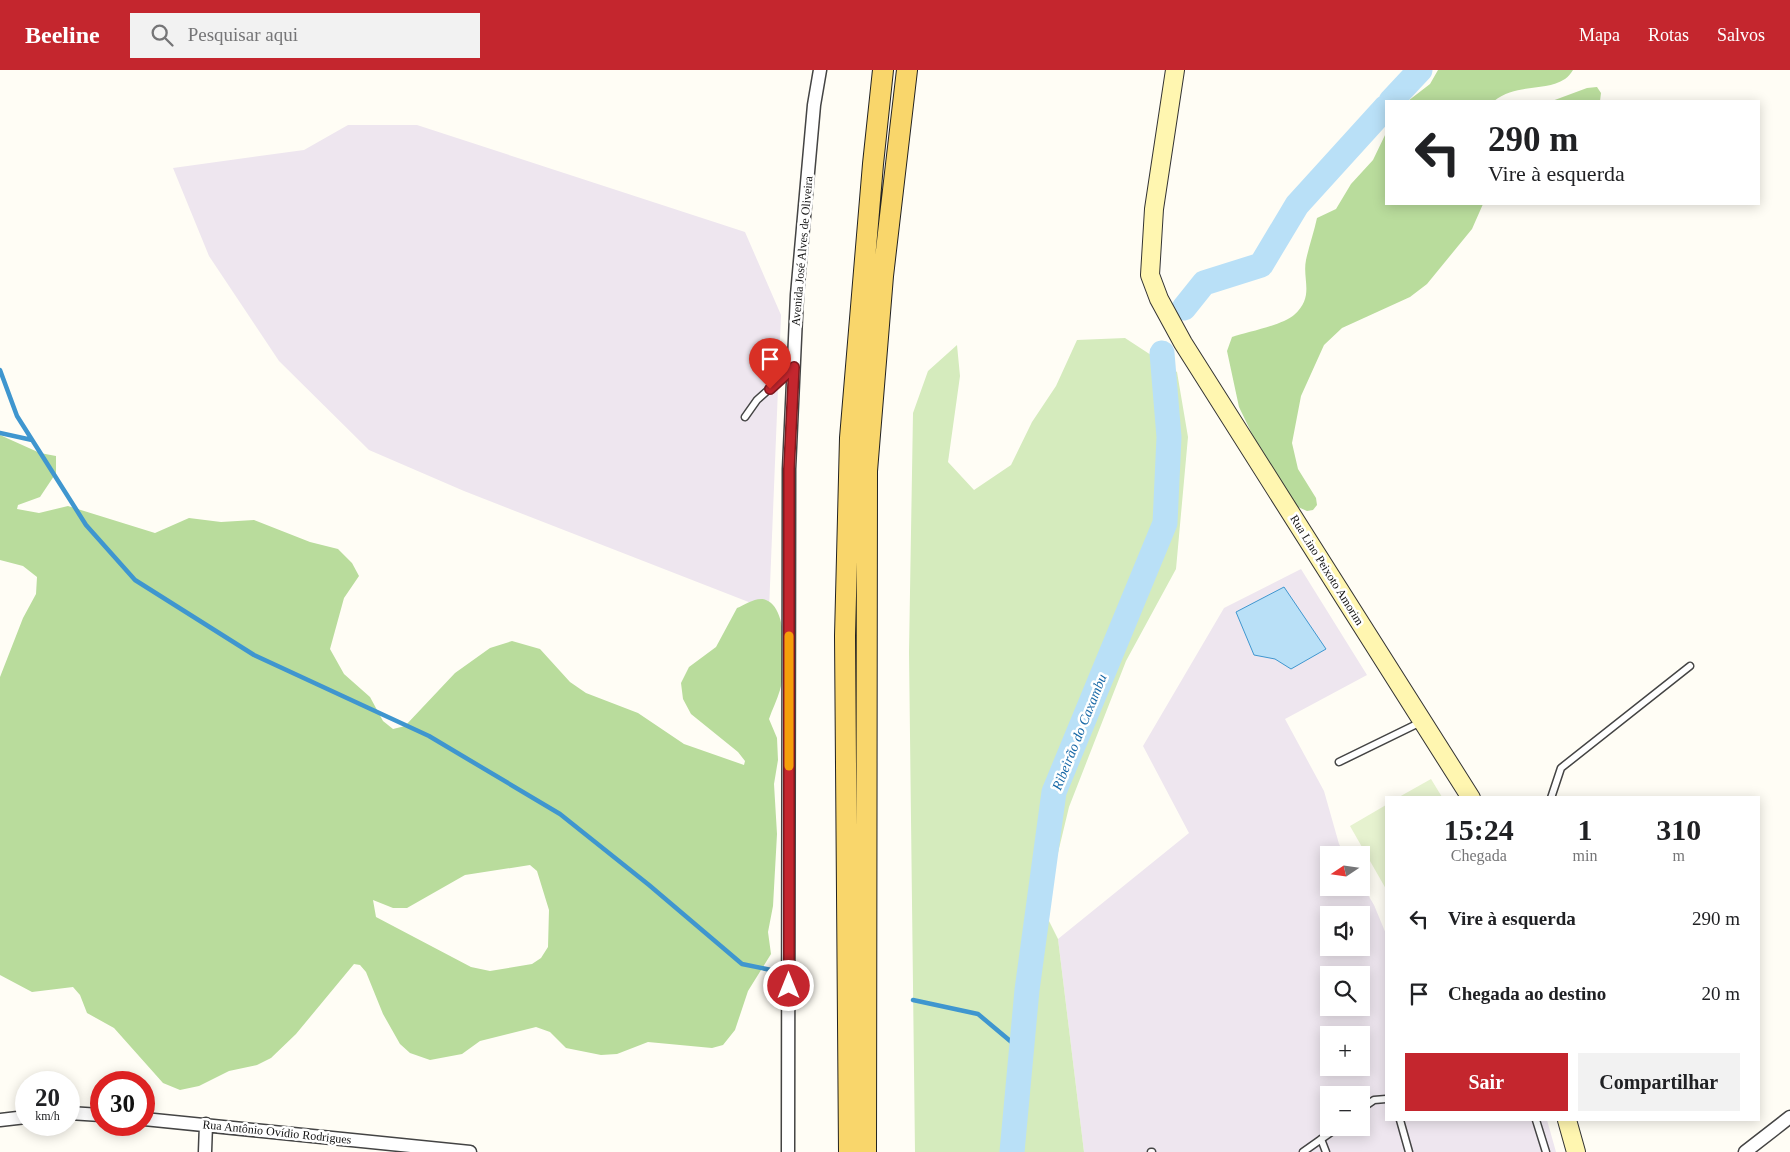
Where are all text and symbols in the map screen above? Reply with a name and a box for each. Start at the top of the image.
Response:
search box [130,13,480,58]
icon: search [148,21,176,49]
text: Beeline [25,22,100,48]
text: Pesquisar aqui [188,24,298,45]
text: Mapa [1579,25,1620,45]
text: Rotas [1648,25,1689,45]
text: Salvos [1717,25,1765,45]
icon: left [1405,120,1470,185]
text: 290 m [1488,120,1578,159]
text: Vire à esquerda [1488,161,1625,186]
street label: Avenida José Alves de Oliveira [788,175,816,327]
pin [749,338,791,389]
icon: arrive [756,345,784,373]
street label: Rua Lino Peixoto Amorim [1287,512,1367,628]
water label: Ribeirão do Caxambu [1049,672,1110,793]
text: 15:24 [1444,813,1514,846]
text: 1 [1577,813,1592,846]
text: 310 [1656,813,1701,846]
north arrow [1320,846,1370,896]
map controls [1320,846,1370,1136]
text: Chegada [1451,847,1507,864]
text: min [1573,847,1597,864]
text: m [1672,847,1685,864]
icon: left [1405,905,1433,933]
button: sound [1320,906,1370,956]
text: Vire à esquerda [1448,908,1576,929]
text: 290 m [1692,908,1740,929]
position arrow [762,959,814,1011]
button: search [1320,966,1370,1016]
icon: arrive [1405,980,1433,1008]
text: Chegada ao destino [1448,983,1606,1004]
text: 20 m [1701,983,1740,1004]
button: + [1320,1026,1370,1076]
button: Sair [1405,1053,1568,1111]
button: Compartilhar [1578,1053,1740,1111]
speed limit sign: 30 [90,1071,155,1136]
text: 20 [35,1084,60,1111]
button: − [1320,1086,1370,1136]
text: km/h [35,1109,60,1123]
street label: Rua Antônio Ovídio Rodrigues [202,1117,352,1147]

